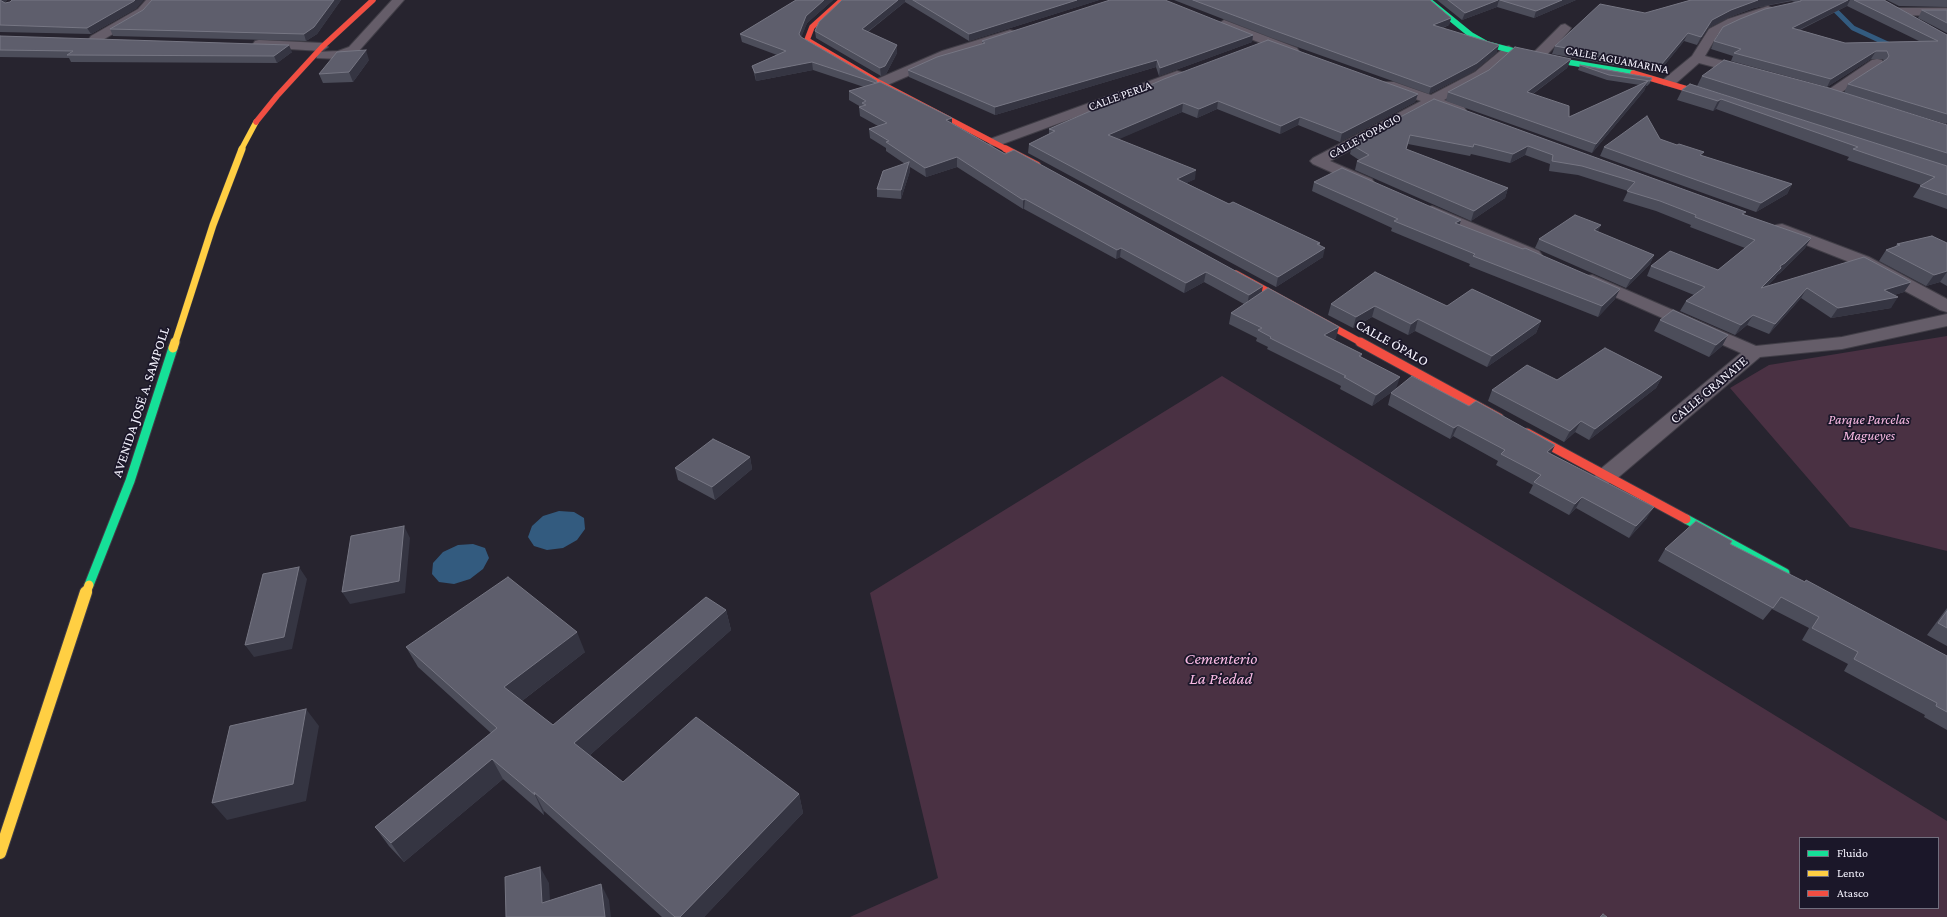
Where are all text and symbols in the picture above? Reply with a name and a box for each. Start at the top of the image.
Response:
street label: CALLE AGUAMARINA [1564,43,1670,77]
street label: CALLE PERLA [1086,78,1154,114]
street label: CALLE TOPACIO [1326,110,1404,162]
street label: CALLE ÓPALO [1353,316,1431,370]
street label: AVENIDA JOSÉ A. SAMPOLL [109,325,173,479]
street label: CALLE GRANATE [1667,353,1751,427]
park label: Parque Parcelas Magueyes [1828,412,1910,444]
park label: Cementerio La Piedad [1184,649,1258,689]
legend [1799,837,1939,909]
text: Fluido [1837,846,1868,860]
text: Lento [1837,866,1865,880]
text: Atasco [1837,886,1869,900]

